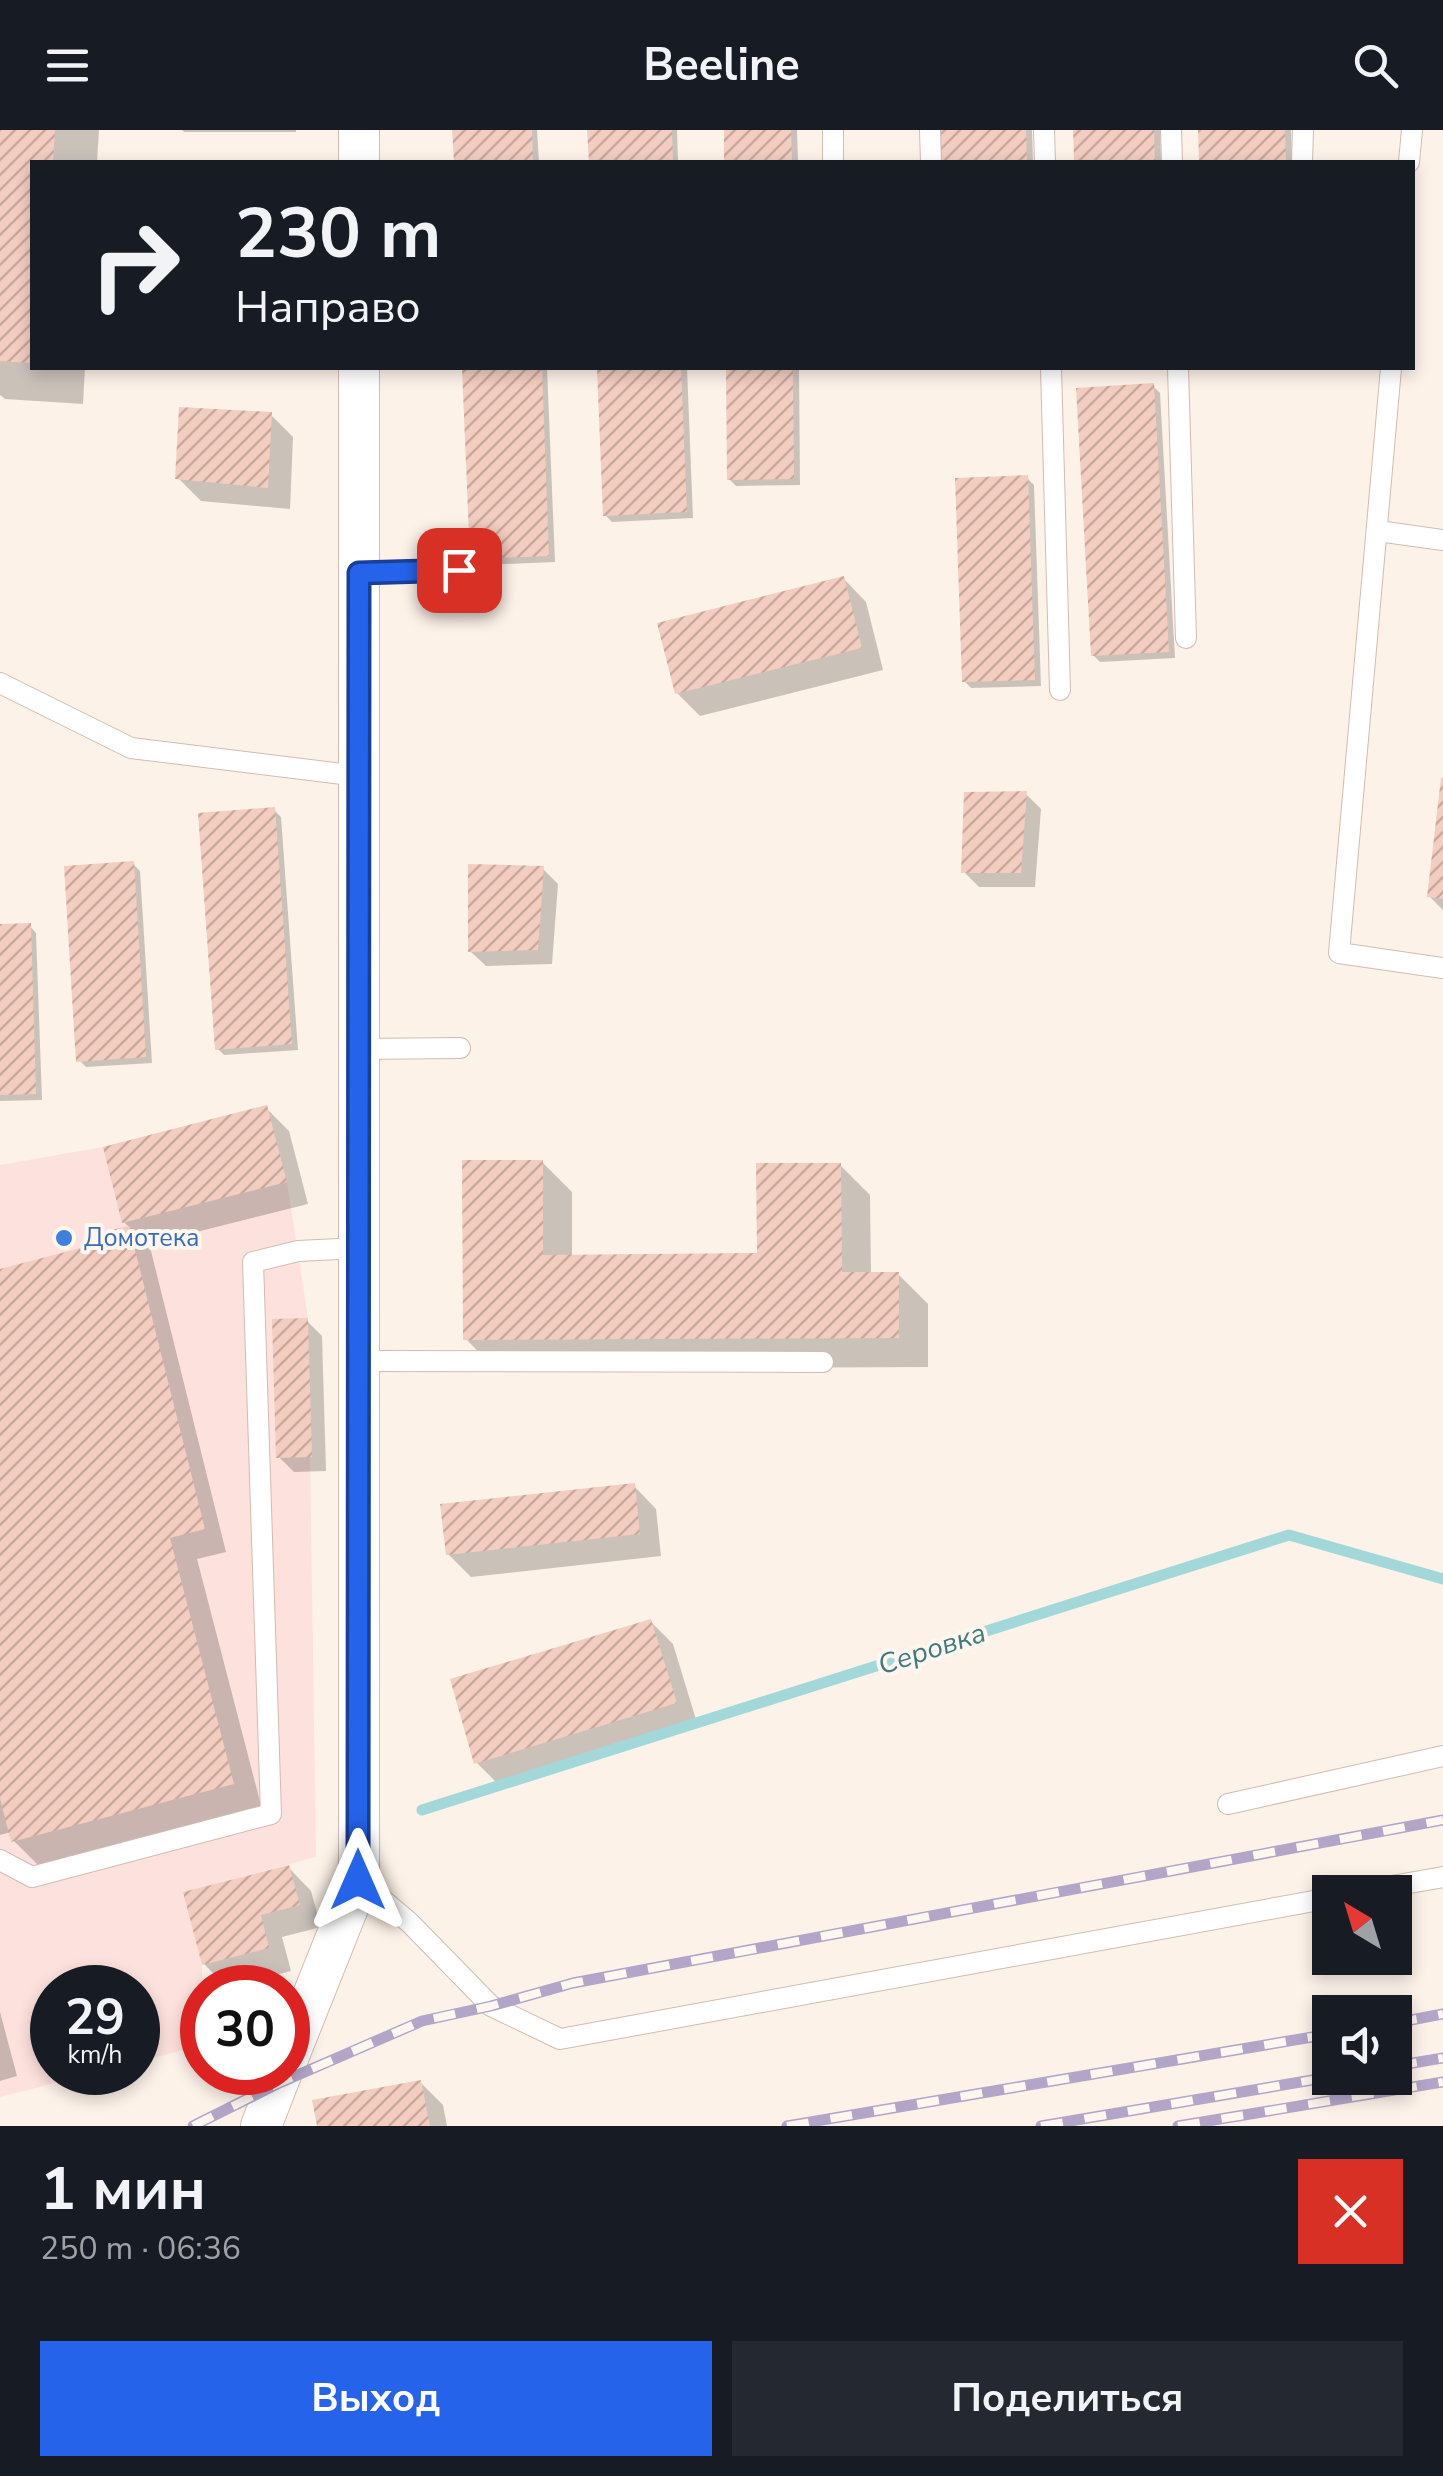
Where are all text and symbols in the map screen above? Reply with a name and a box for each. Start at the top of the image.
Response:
text: Beeline [643,35,800,96]
icon: menu [40,38,95,93]
icon: search [1348,38,1403,93]
text: 230 m [235,186,441,282]
icon: right [70,200,200,330]
text: Направо [235,277,421,338]
pin [417,528,502,613]
icon: arrive [432,543,487,598]
place label: Домотека [84,1221,199,1255]
marker: Домотека [53,1227,75,1249]
water label: Серовка [873,1614,991,1684]
position arrow [306,1828,410,1932]
north arrow [1312,1875,1412,1975]
map controls [1312,1875,1412,2095]
speed limit sign: 30 [180,1965,310,2095]
text: 29 [65,1983,125,2052]
button: sound [1312,1995,1412,2095]
text: km/h [67,2038,123,2072]
text: 1 мин [40,2148,206,2230]
button: close [1298,2159,1403,2264]
text: 250 m · 06:36 [40,2227,241,2270]
button: Выход [40,2341,712,2456]
button: Поделиться [732,2341,1403,2456]

